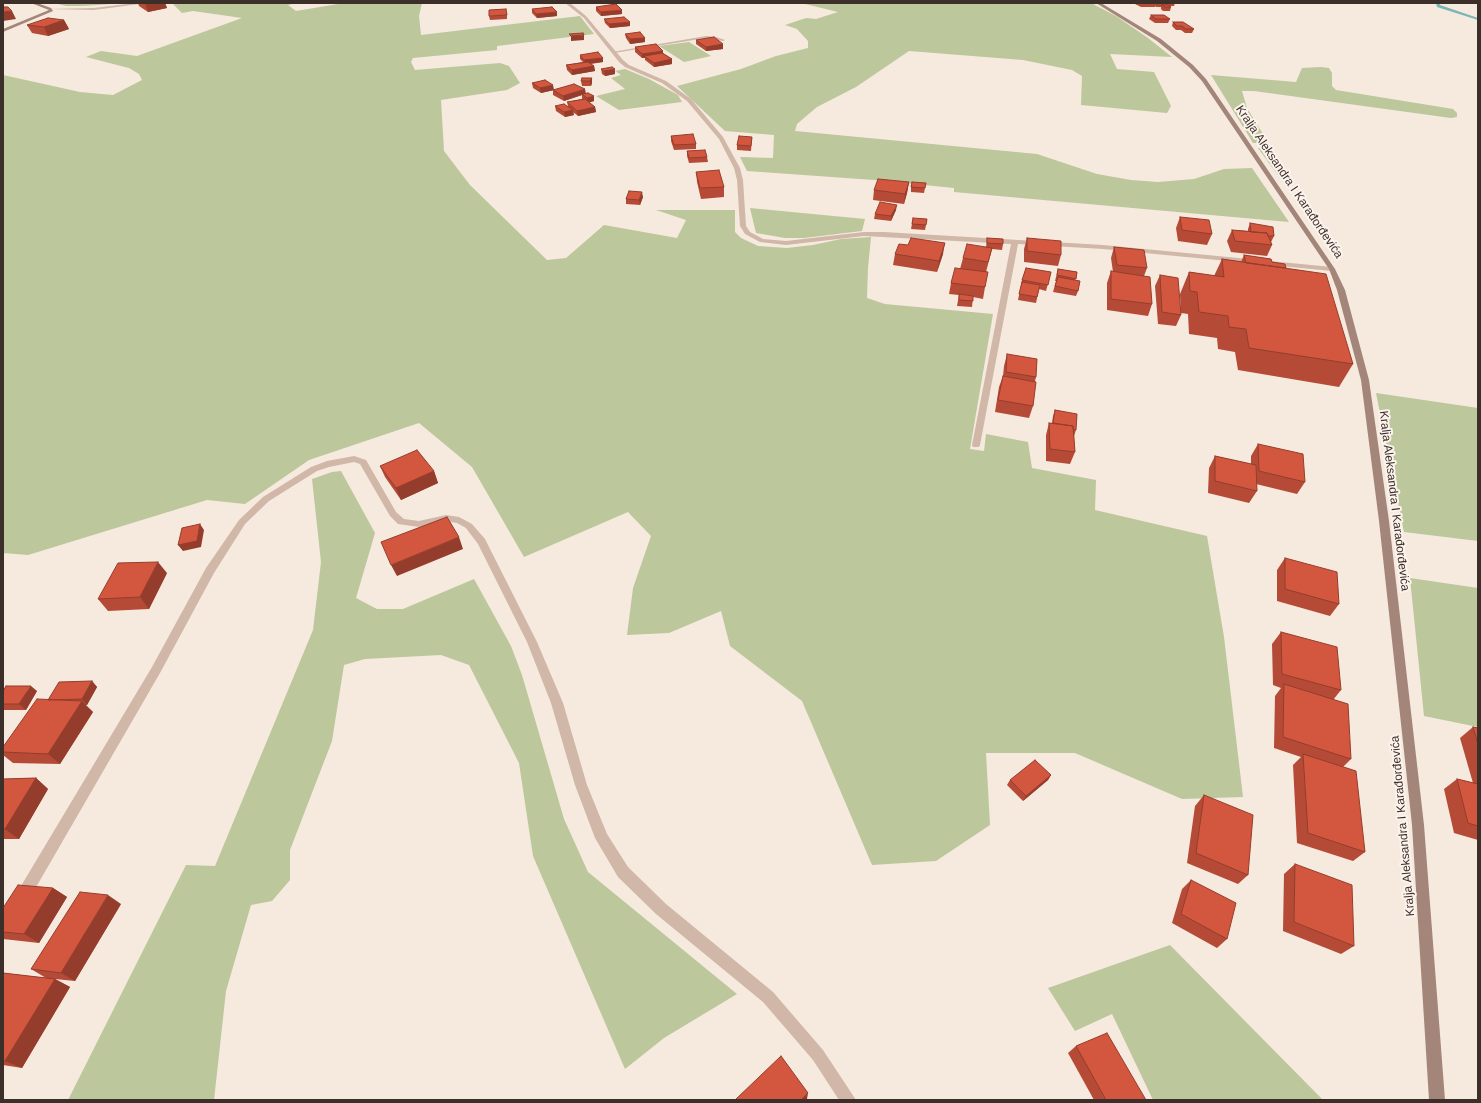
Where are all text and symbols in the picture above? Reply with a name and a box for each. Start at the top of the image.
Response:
street label: Kralja Aleksandra I Karađorđevića [1232,103,1346,261]
street label: Kralja Aleksandra I Karađorđevića [1376,410,1412,592]
street label: Kralja Aleksandra I Karađorđevića [1388,735,1418,917]

